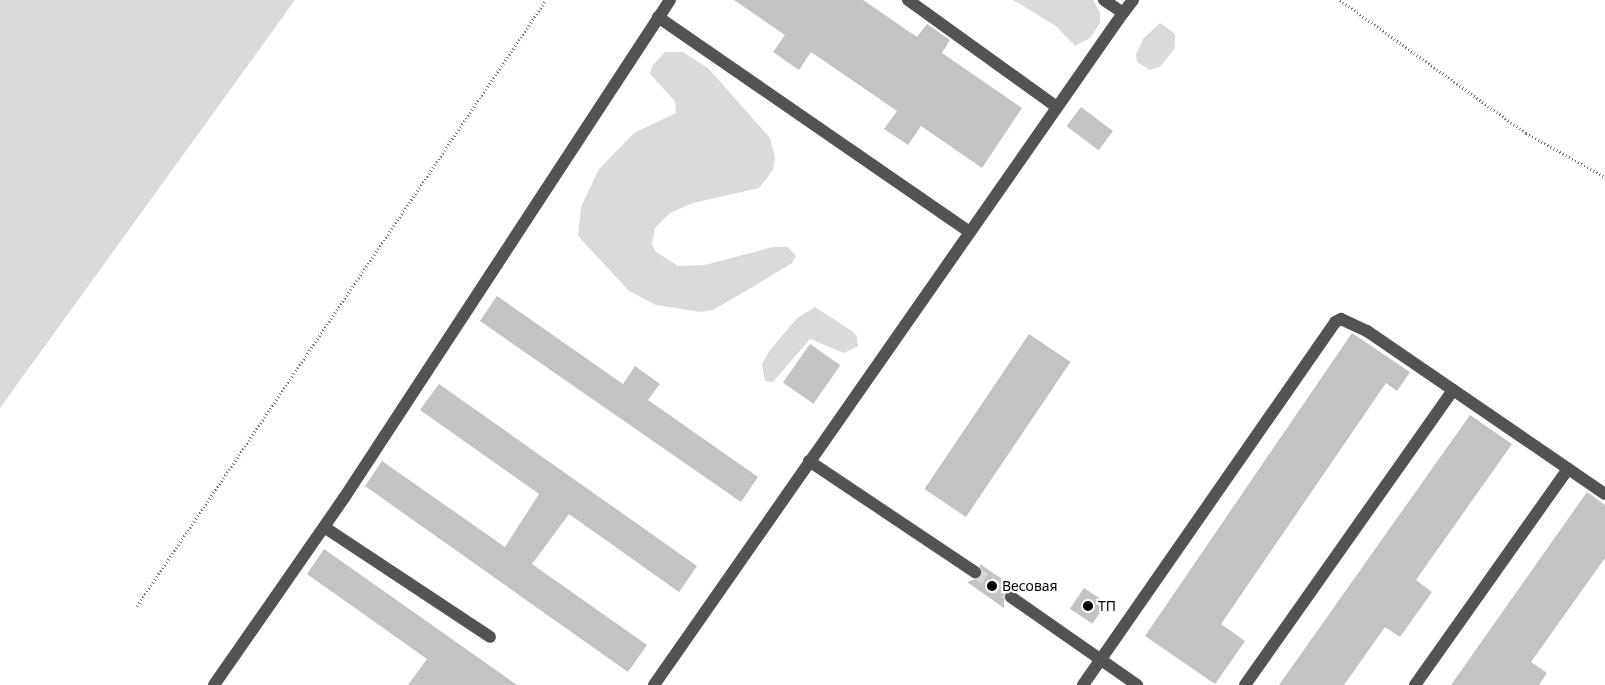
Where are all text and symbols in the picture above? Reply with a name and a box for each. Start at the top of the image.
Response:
place label: Весовая [1002,578,1058,594]
marker: Весовая [986,580,998,592]
place label: ТП [1098,598,1116,614]
marker: ТП [1082,600,1094,612]

